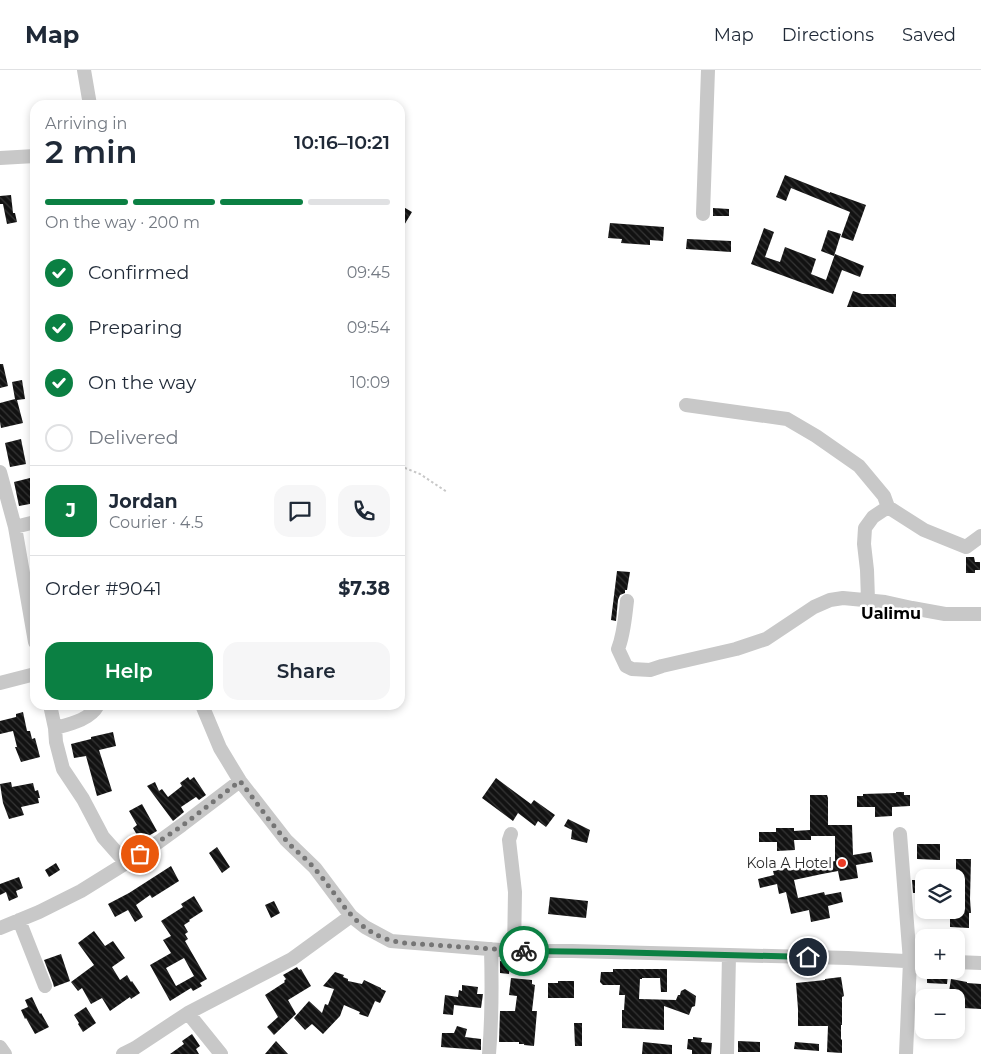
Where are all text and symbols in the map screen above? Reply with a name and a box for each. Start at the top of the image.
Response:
text: Map [25,20,79,49]
text: Map [714,24,754,46]
text: Directions [782,24,874,46]
text: Saved [902,24,956,46]
text: Arriving in [45,114,127,133]
text: 10:16–10:21 [294,131,390,154]
text: 2 min [45,132,137,171]
text: On the way · 200 m [45,213,200,232]
icon: check [45,259,73,287]
text: Confirmed [88,261,189,284]
text: 09:45 [347,263,390,282]
icon: check [45,314,73,342]
text: Preparing [88,316,183,339]
text: 09:54 [347,318,390,337]
icon: check [45,369,73,397]
text: On the way [88,371,196,394]
text: 10:09 [350,373,390,392]
text: Delivered [88,426,179,449]
button: chat [274,485,326,537]
button: phone [338,485,390,537]
text: Jordan [109,490,178,513]
text: J [66,499,76,522]
text: Courier · 4.5 [109,513,203,532]
text: Order #9041 [45,577,162,600]
text: $7.38 [338,577,390,600]
district label: Ualimu [861,604,921,623]
button: Help [45,642,213,700]
button: Share [223,642,390,700]
pin [119,833,161,875]
icon: bag [126,840,154,868]
place label: Kola A Hotel [746,854,832,872]
marker: Kola A Hotel [836,857,848,869]
map controls [915,869,965,1039]
button: layers [915,869,965,919]
courier [499,926,549,976]
button: + [915,929,965,979]
pin [787,936,829,978]
icon: bike [510,937,538,965]
icon: home [794,943,822,971]
button: − [915,989,965,1039]

